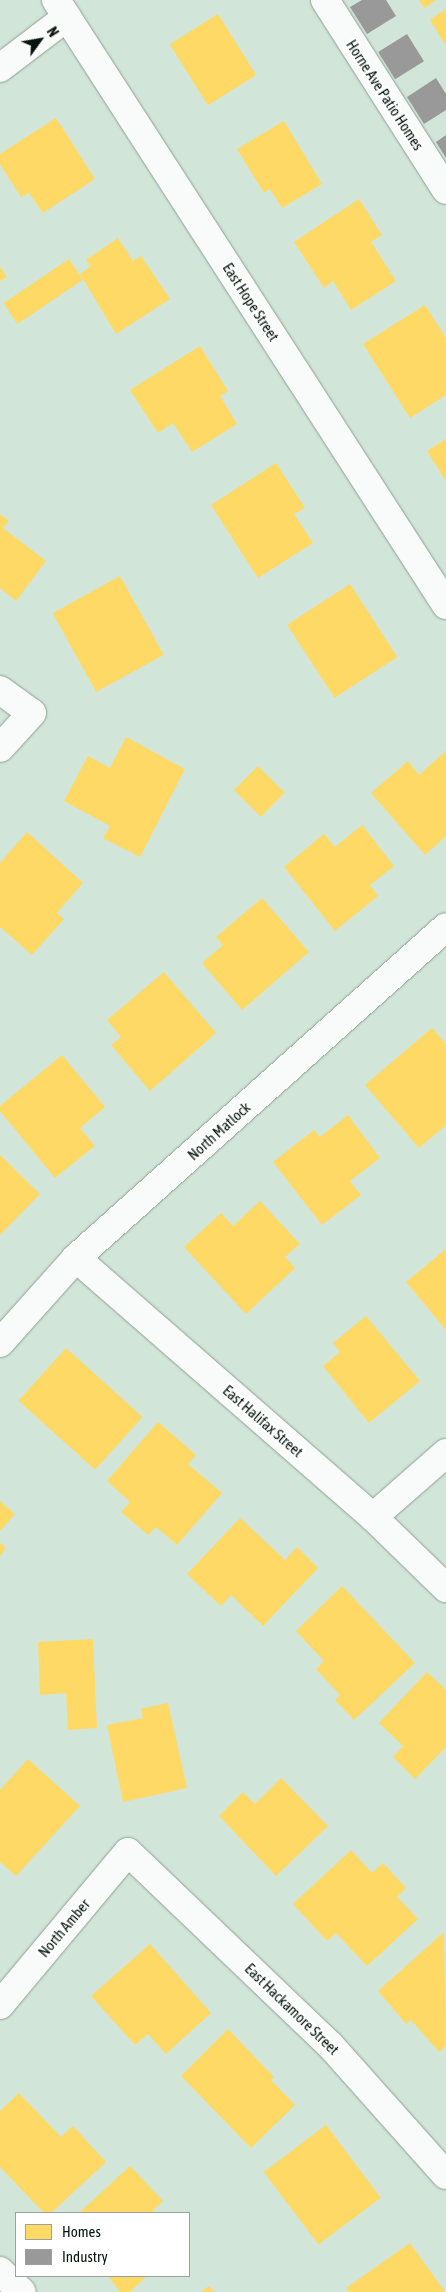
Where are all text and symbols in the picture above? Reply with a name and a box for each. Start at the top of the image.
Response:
north arrow [15,15,65,65]
text: N [44,24,62,40]
street label: Horne Ave Patio Homes [343,36,427,154]
street label: East Hope Street [219,259,283,345]
street label: North Matlock [184,1098,254,1164]
street label: East Halifax Street [219,1381,307,1461]
street label: North Amber [35,1895,93,1961]
street label: East Hackamore Street [241,1959,343,2059]
legend [15,2212,190,2277]
text: Homes [62,2223,101,2240]
text: Industry [62,2248,108,2265]

